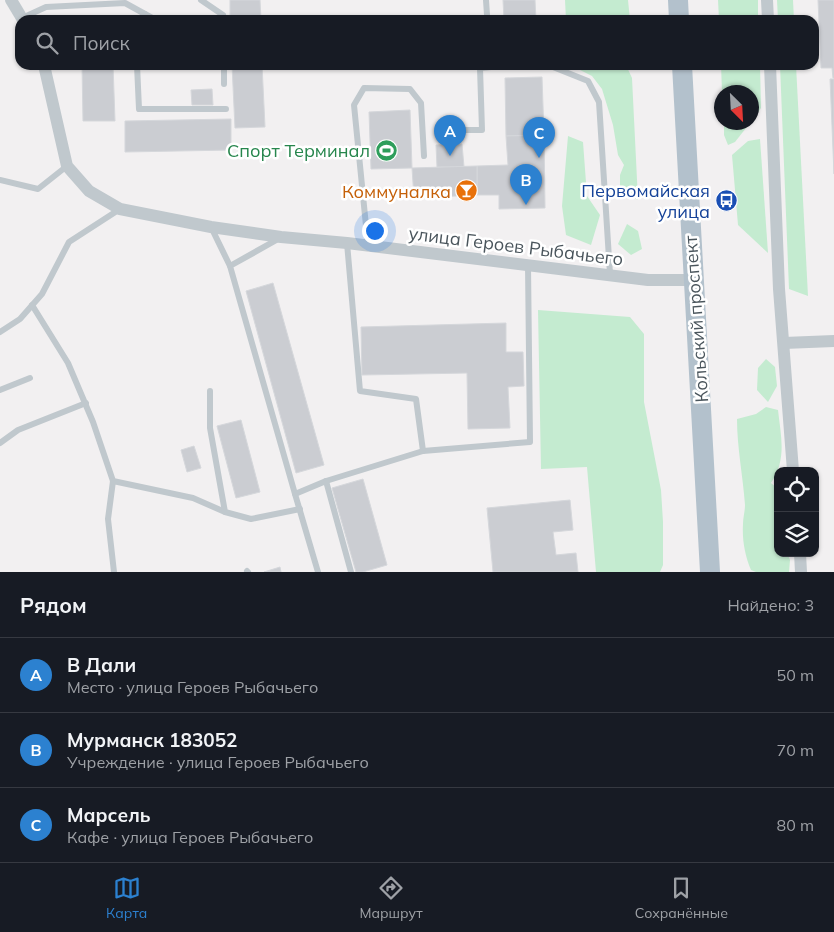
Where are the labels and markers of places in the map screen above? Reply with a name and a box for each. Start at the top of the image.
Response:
pin: A [434,115,466,156]
pin: C [523,117,555,158]
sports icon: Спорт Терминал [374,138,398,162]
place label: Спорт Терминал [227,139,370,162]
pin: B [510,164,542,205]
bar icon: Коммуналка [455,179,479,203]
place label: Первомайская улица [581,179,710,223]
place label: Коммуналка [342,180,451,203]
bus stop icon: Первомайская улица [714,188,738,212]

